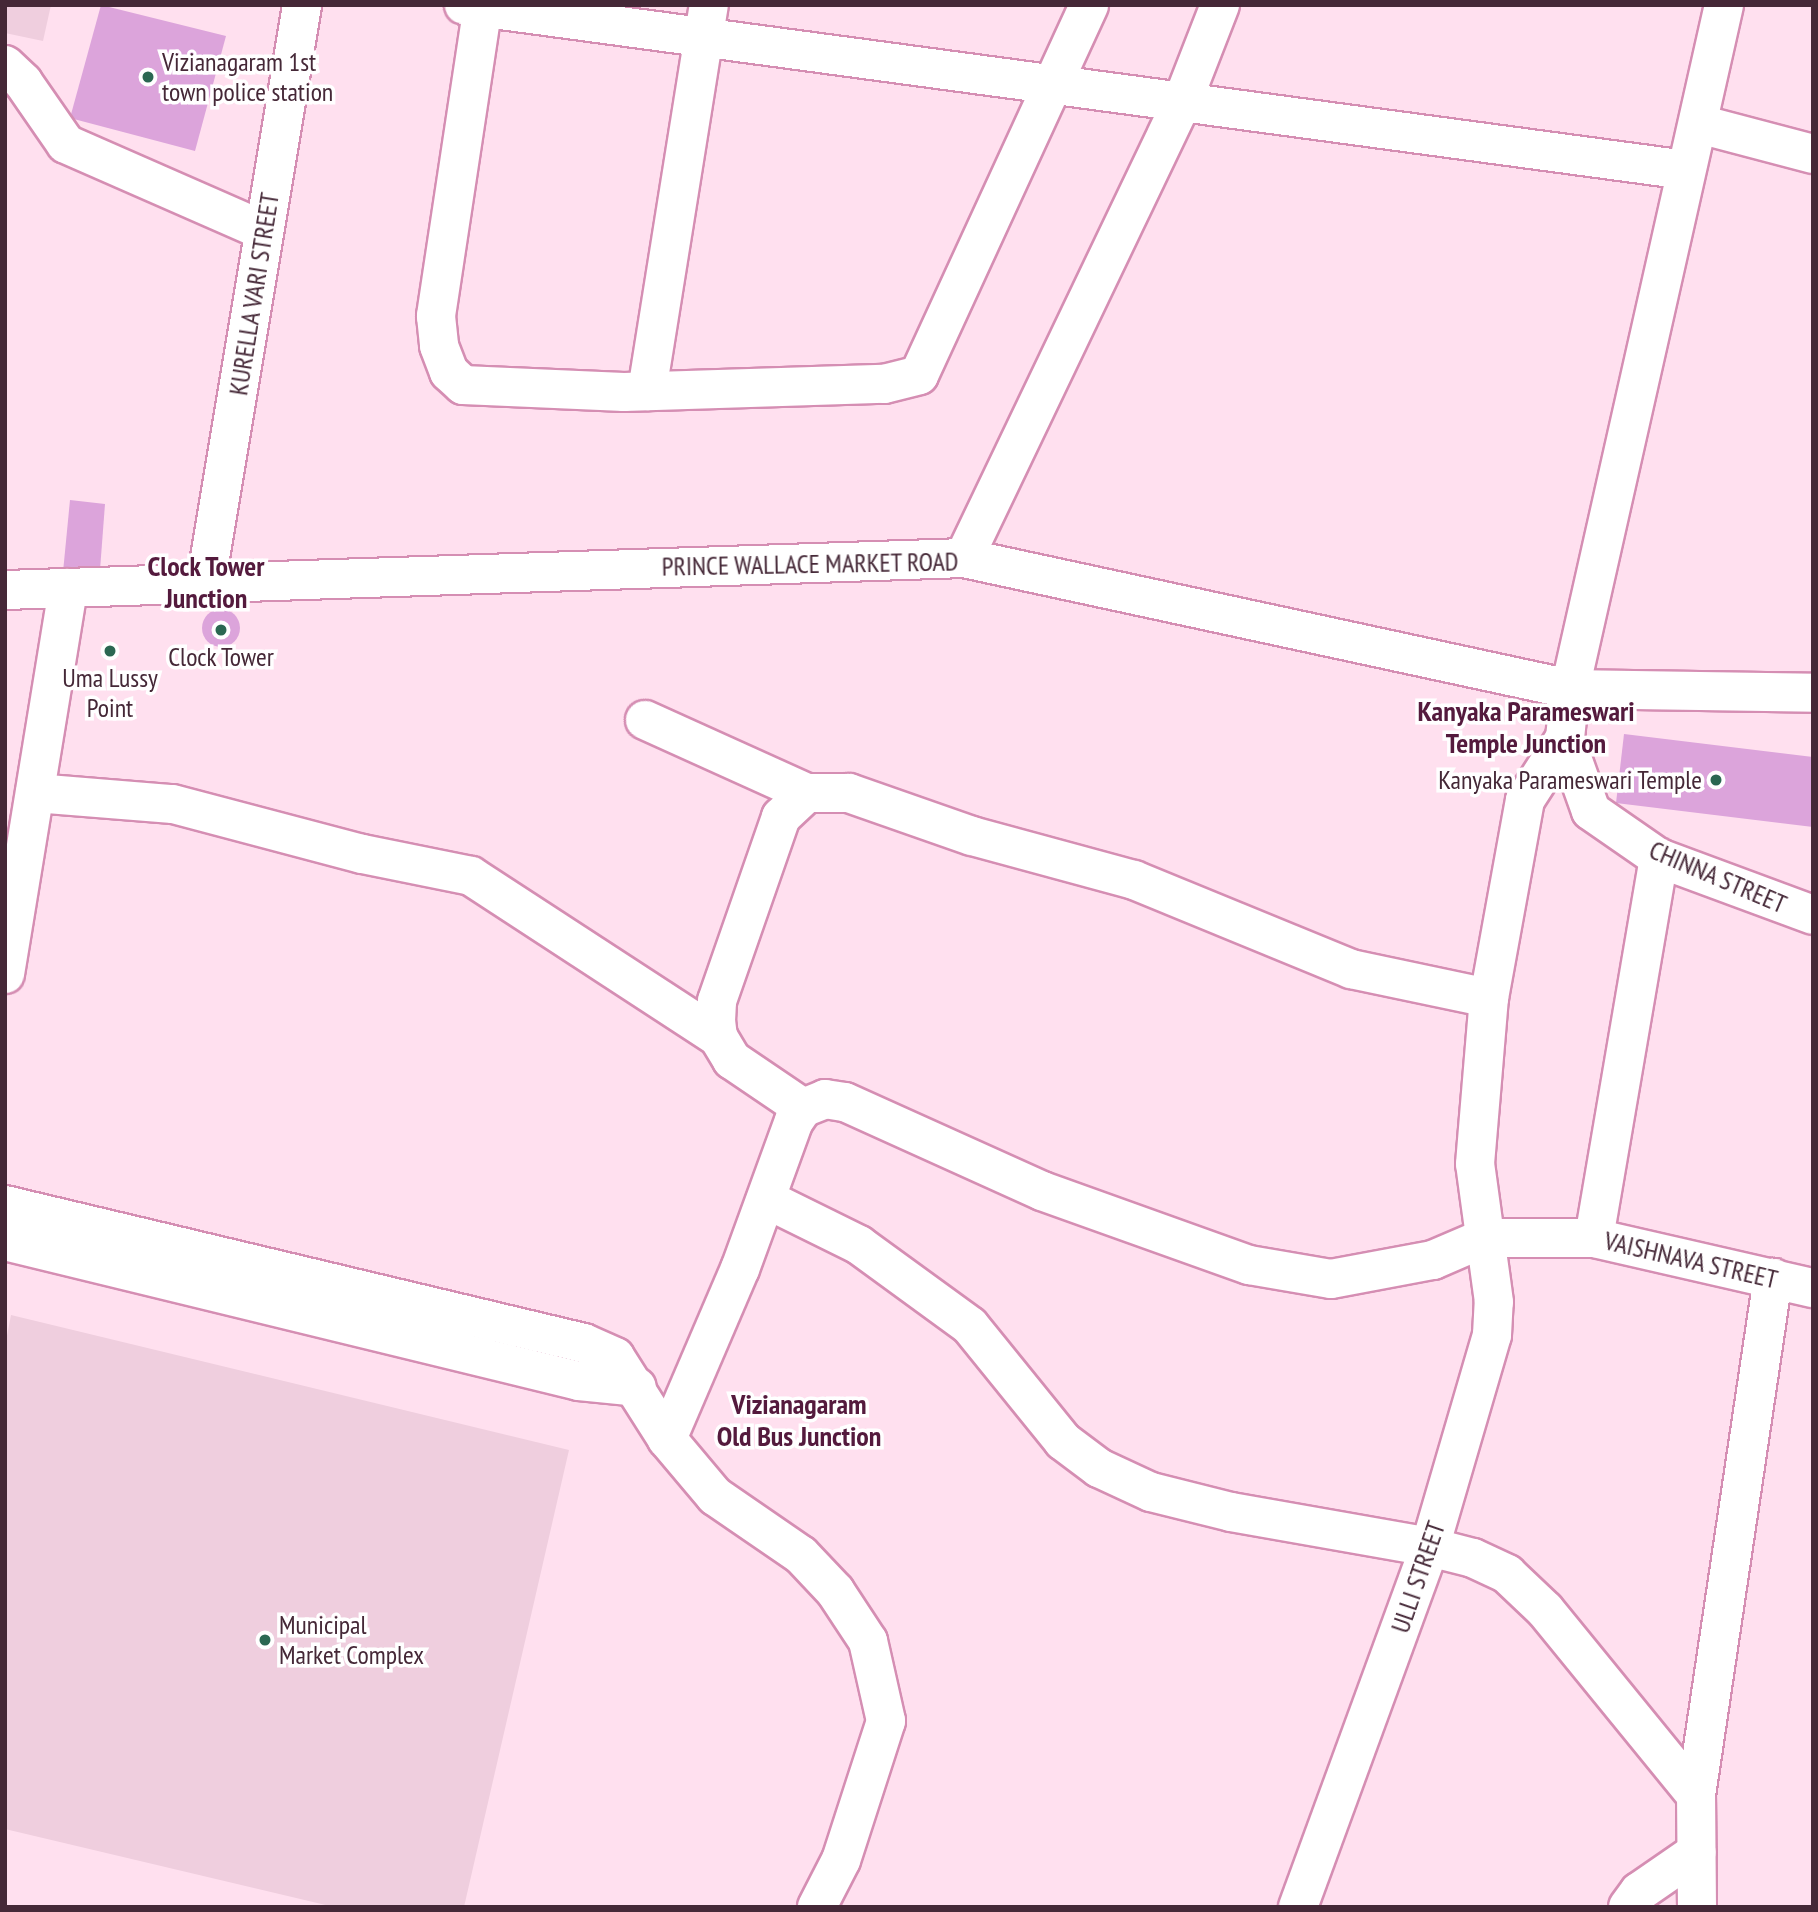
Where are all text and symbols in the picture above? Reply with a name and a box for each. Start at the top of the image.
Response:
place label: Vizianagaram 1st town police station [162,46,333,108]
marker: Vizianagaram 1st town police station [140,69,156,85]
street label: KURELLA VARI STREET [222,190,286,398]
street label: PRINCE WALLACE MARKET ROAD [661,546,959,582]
district label: Clock Tower Junction [147,549,265,615]
marker: Clock Tower [213,622,229,638]
place label: Clock Tower [168,641,274,673]
marker: Uma Lussy Point [102,643,118,659]
place label: Uma Lussy Point [62,662,158,724]
district label: Kanyaka Parameswari Temple Junction [1417,694,1635,760]
place label: Kanyaka Parameswari Temple [1438,764,1702,796]
marker: Kanyaka Parameswari Temple [1708,772,1724,788]
street label: CHINNA STREET [1644,834,1792,920]
street label: VAISHNAVA STREET [1601,1225,1781,1295]
district label: Vizianagaram Old Bus Junction [717,1387,881,1453]
street label: ULLI STREET [1384,1517,1452,1637]
place label: Municipal Market Complex [279,1609,424,1670]
marker: Municipal Market Complex [257,1632,273,1648]

